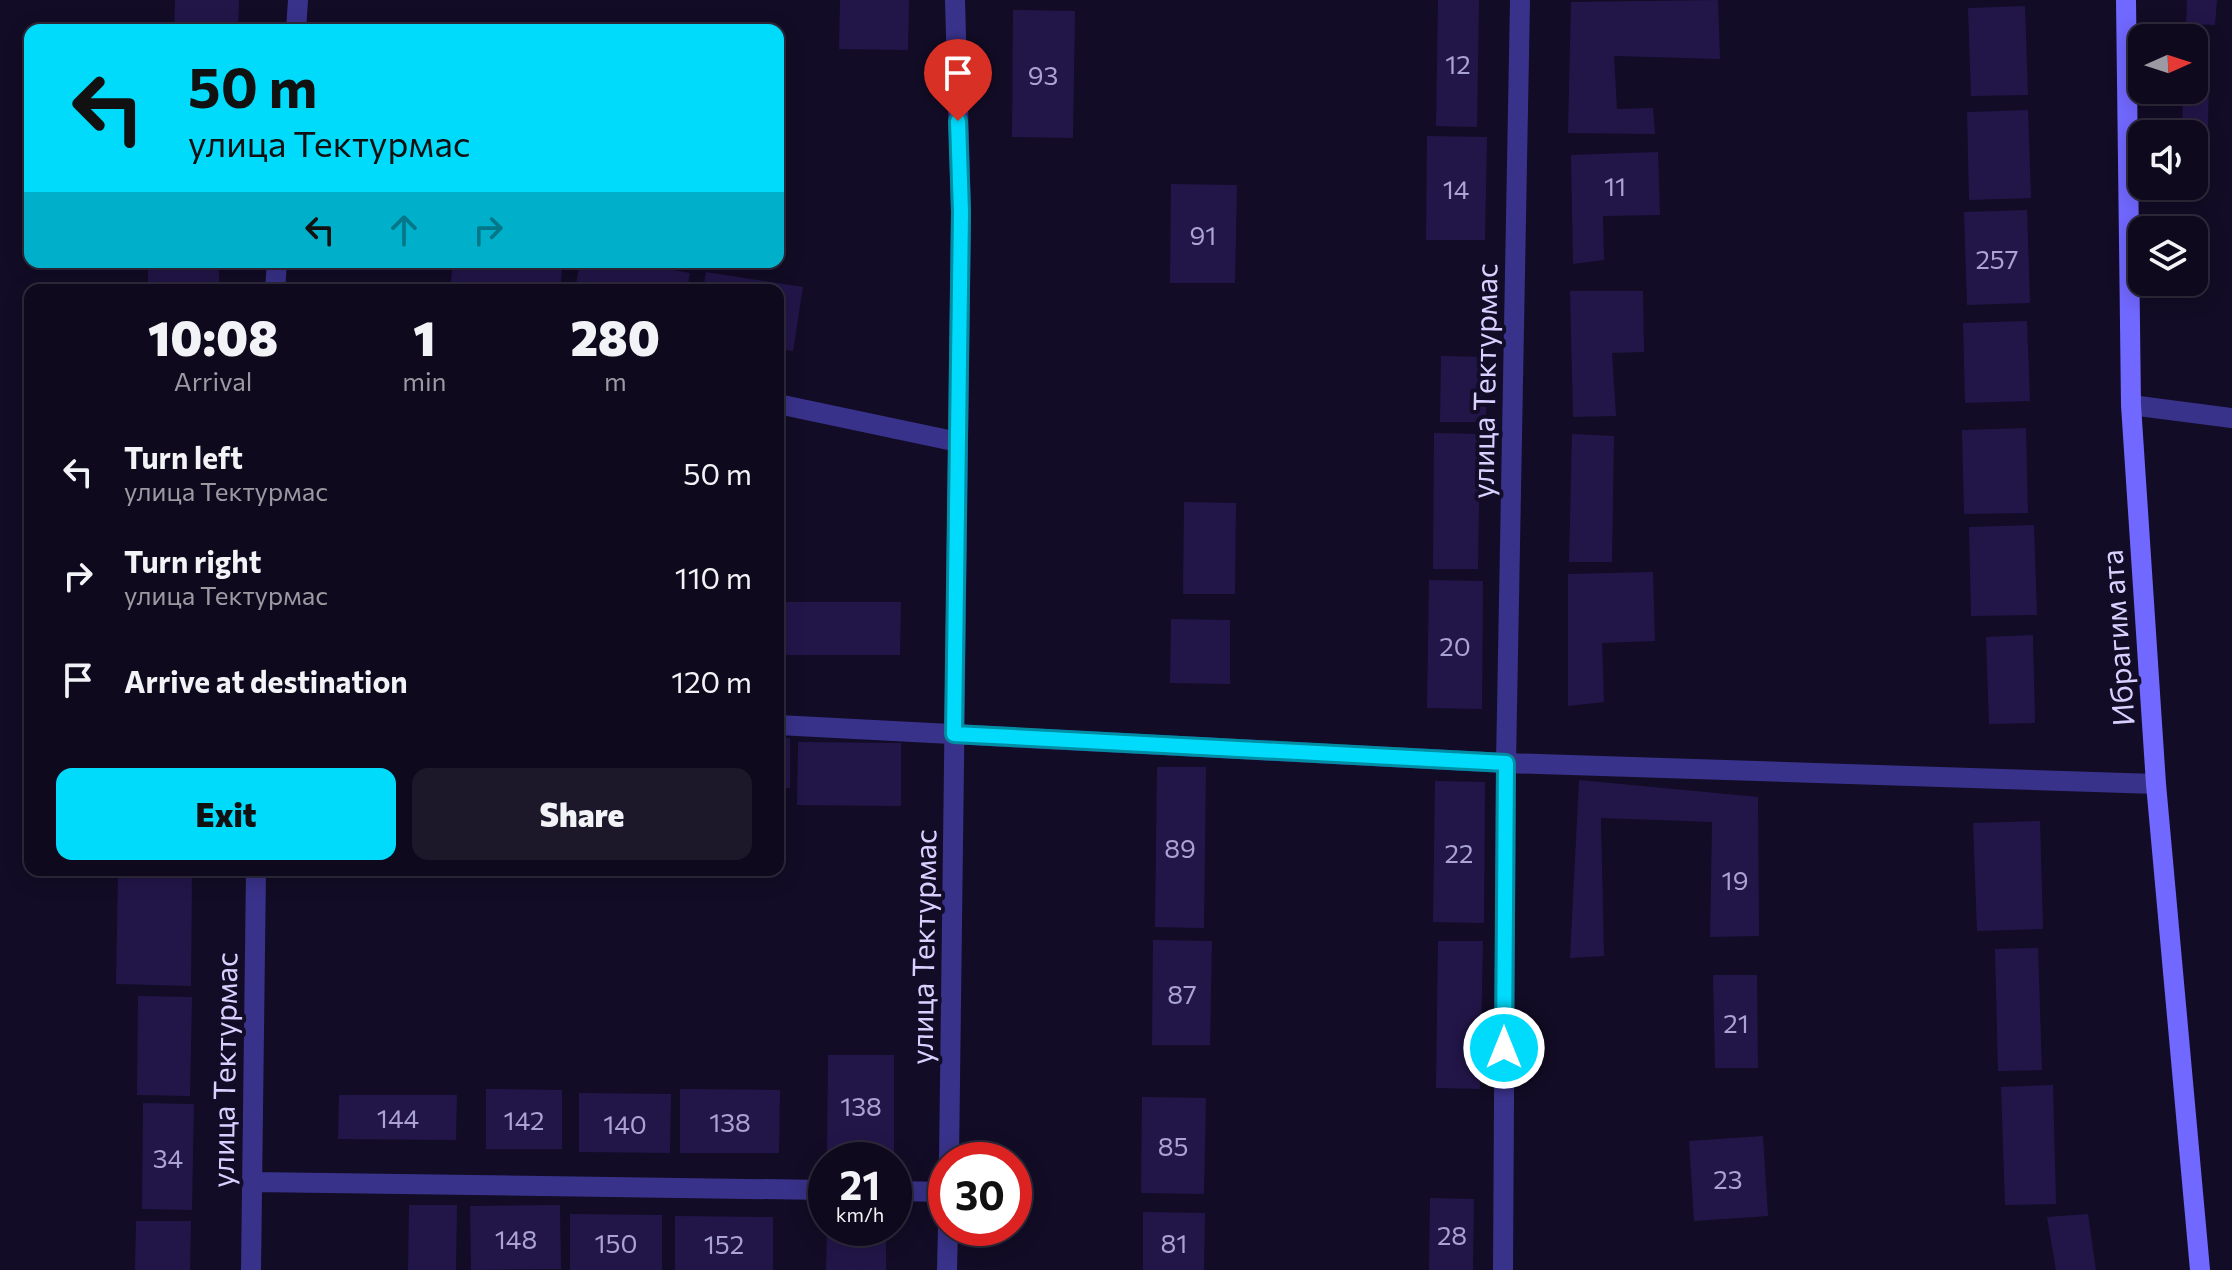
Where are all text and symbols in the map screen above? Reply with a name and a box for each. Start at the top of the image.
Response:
north arrow [2128,24,2208,104]
map controls [2128,24,2208,296]
pin [924,39,992,121]
house number: 12 [1445,48,1471,79]
text: 50 m [188,51,317,120]
icon: arrive [936,51,980,95]
icon: left [56,56,160,160]
house number: 93 [1028,59,1058,90]
text: улица Тектурмас [188,120,471,164]
button: sound [2128,120,2208,200]
house number: 11 [1604,170,1626,201]
house number: 14 [1443,173,1469,204]
icon: left [298,208,342,252]
icon: ahead [382,208,426,252]
icon: right [466,208,510,252]
button: layers [2128,216,2208,296]
house number: 91 [1190,219,1216,250]
house number: 257 [1975,243,2019,274]
street label: улица Тектурмас [1462,263,1504,499]
text: 10:08 [148,307,278,366]
text: 1 [413,307,436,366]
text: 280 [570,307,660,366]
text: Arrival [174,365,252,396]
text: min [402,365,447,396]
text: m [604,365,627,396]
text: Turn left [124,438,243,475]
icon: left [56,450,100,494]
text: 50 m [683,454,752,491]
text: улица Тектурмас [124,475,328,506]
text: Turn right [124,542,261,579]
street label: Ибрагим ата [2091,549,2141,727]
icon: right [56,554,100,598]
text: 110 m [675,558,752,595]
text: улица Тектурмас [124,579,328,610]
house number: 20 [1439,630,1471,661]
icon: arrive [56,658,100,702]
text: Arrive at destination [124,662,408,699]
text: 120 m [671,662,752,699]
button: Exit [56,768,396,860]
button: Share [412,768,752,860]
street label: улица Тектурмас [901,829,943,1065]
house number: 89 [1164,832,1196,863]
house number: 22 [1445,837,1473,868]
house number: 19 [1722,864,1748,895]
street label: улица Тектурмас [202,952,244,1188]
house number: 87 [1167,978,1197,1009]
position arrow [1462,1006,1546,1090]
house number: 21 [1723,1007,1749,1038]
house number: 138 [840,1090,882,1121]
house number: 144 [377,1102,419,1133]
house number: 142 [504,1104,544,1135]
house number: 138 [709,1106,751,1137]
house number: 140 [603,1108,647,1139]
house number: 85 [1158,1130,1188,1161]
house number: 34 [153,1142,183,1173]
speed limit sign: 30 [928,1142,1032,1246]
text: 21 [840,1159,880,1208]
house number: 23 [1713,1163,1743,1194]
text: km/h [836,1202,884,1226]
house number: 28 [1437,1219,1467,1250]
house number: 148 [495,1223,537,1254]
house number: 150 [594,1227,638,1258]
house number: 81 [1161,1227,1187,1258]
house number: 152 [704,1228,744,1259]

